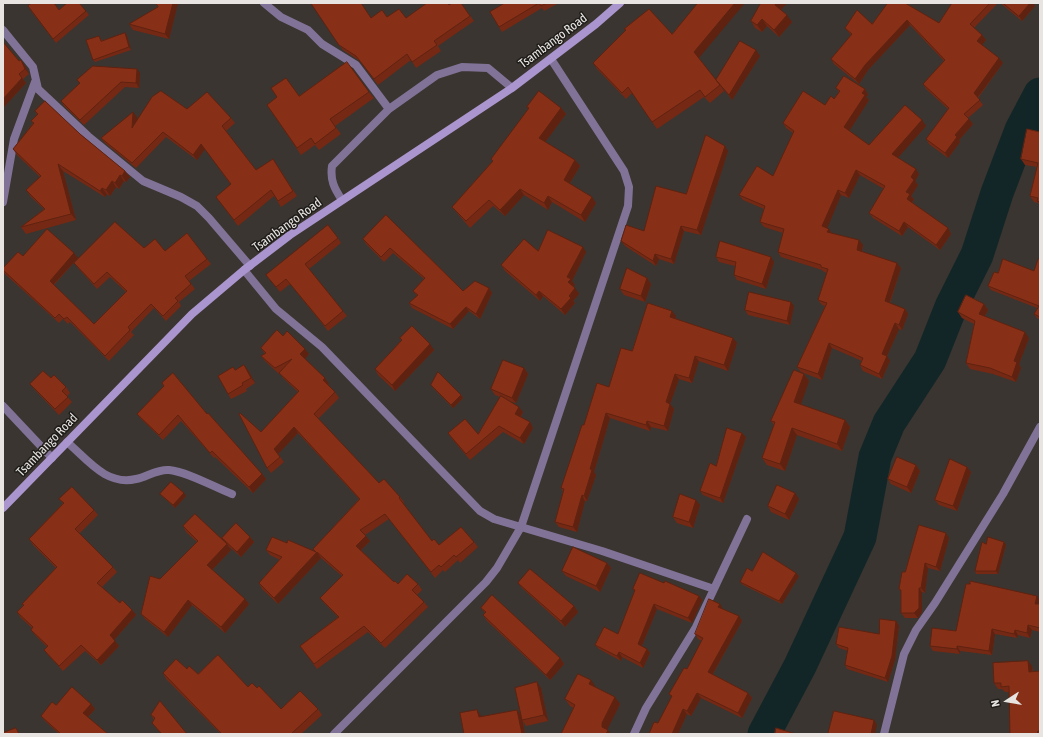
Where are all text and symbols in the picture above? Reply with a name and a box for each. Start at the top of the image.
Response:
street label: Tsambango Road [516,10,590,72]
street label: Tsambango Road [249,195,325,255]
street label: Tsambango Road [13,410,81,480]
north arrow [987,681,1027,721]
text: N [989,699,1002,708]

